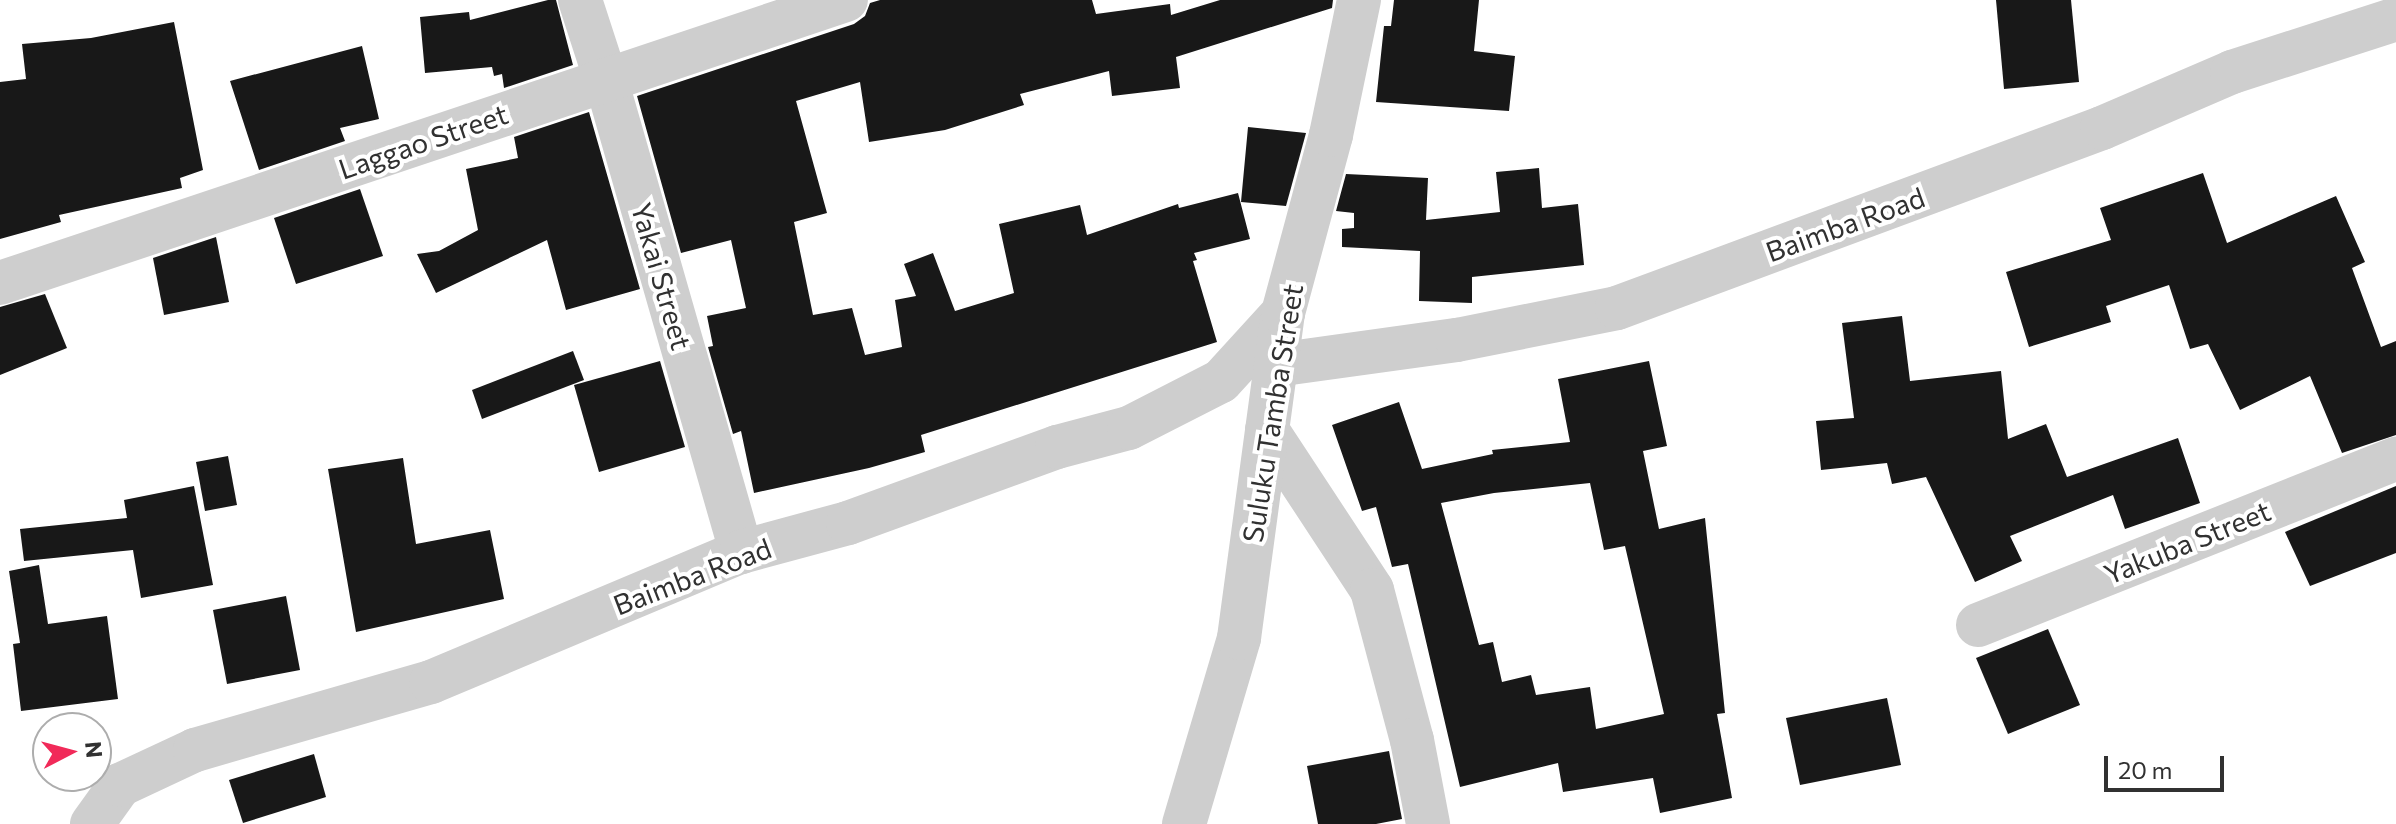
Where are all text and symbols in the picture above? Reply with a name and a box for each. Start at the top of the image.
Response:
street label: Laggao Street [334,96,512,186]
street label: Baimba Road [1761,180,1929,268]
street label: Yakai Street [625,198,699,354]
street label: Suluku Tamba Street [1235,281,1309,545]
street label: Yakuba Street [2099,493,2275,591]
street label: Baimba Road [608,531,776,621]
north arrow [32,712,112,792]
text: N [80,740,109,759]
scale bar [2108,740,2228,790]
text: 20 m [2118,755,2172,784]

